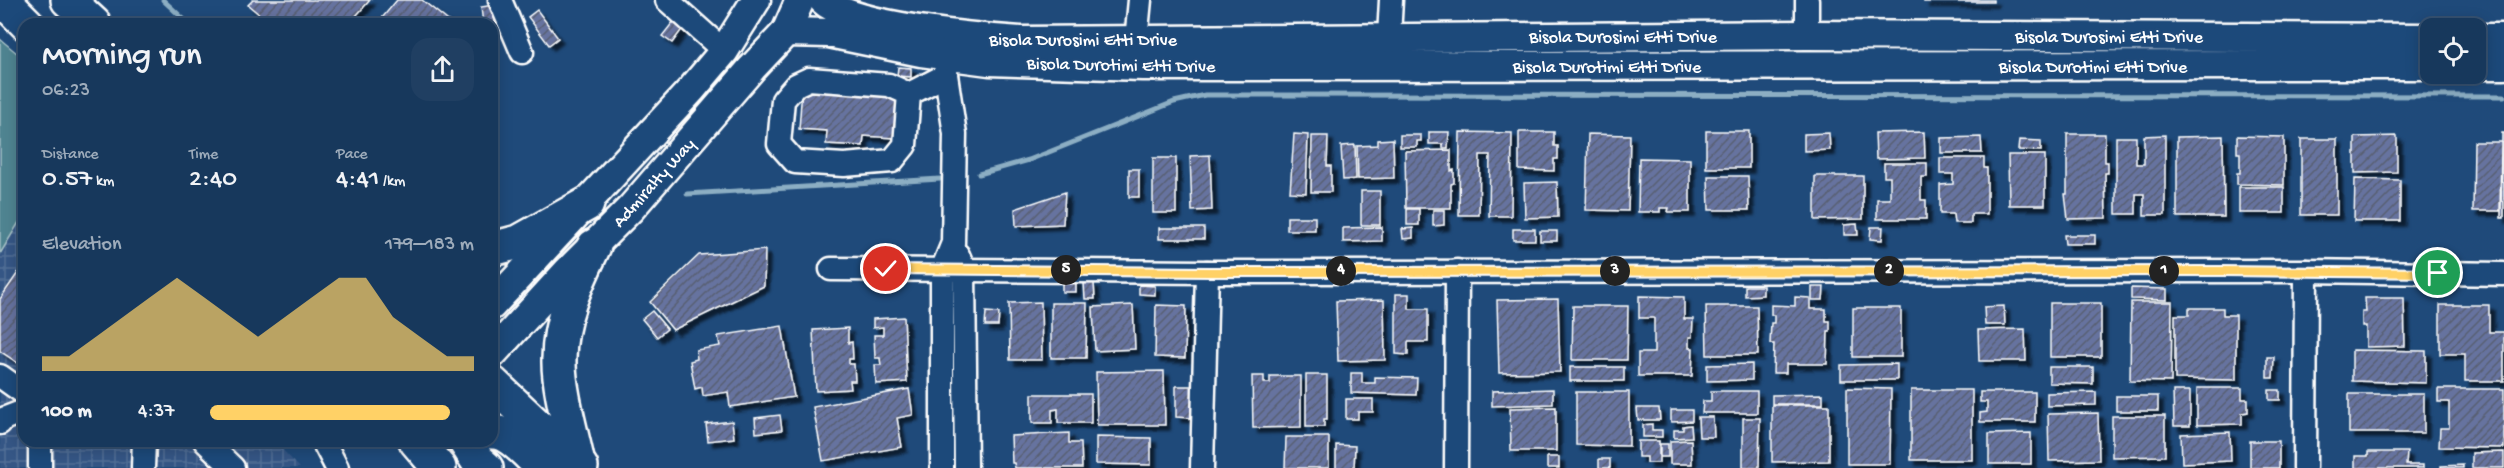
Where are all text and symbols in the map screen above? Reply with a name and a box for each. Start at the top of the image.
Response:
map controls [2420,18,2486,84]
button: locate [2420,18,2486,84]
street label: Bisola Durosimi Etti Drive [1528,28,1718,49]
street label: Bisola Durosimi Etti Drive [2014,28,2204,49]
street label: Bisola Durosimi Etti Drive [988,31,1178,52]
text: Morning run [42,38,202,76]
button: share [411,38,474,101]
street label: Bisola Durotimi Etti Drive [1025,54,1216,79]
street label: Bisola Durotimi Etti Drive [1512,58,1702,79]
street label: Bisola Durotimi Etti Drive [1998,58,2188,79]
text: 06:23 [42,80,90,103]
street label: Admiralty Way [609,135,700,233]
text: Distance [42,146,99,165]
text: Time [189,146,218,165]
text: Pace [336,146,367,165]
text: 0.57 [42,165,92,196]
text: 2:40 [189,165,237,196]
text: 4:41 [336,165,379,196]
text: km [92,173,114,192]
text: /km [379,173,405,192]
text: Elevation [42,234,122,257]
text: 179–183 m [385,234,474,257]
pin [860,243,911,294]
pin [2412,247,2463,298]
icon: check [869,252,902,285]
pin: 5 [1051,255,1081,285]
pin: 4 [1326,256,1356,286]
pin: 3 [1600,256,1630,286]
pin: 2 [1874,256,1904,286]
pin: 1 [2149,256,2179,286]
icon: arrive [2421,256,2454,289]
text: 5 [1062,260,1070,279]
text: 4 [1337,261,1345,280]
text: 3 [1611,261,1619,280]
text: 2 [1885,261,1893,280]
text: 1 [2161,261,2167,280]
text: 100 m [42,401,92,424]
text: 4:37 [138,401,175,424]

